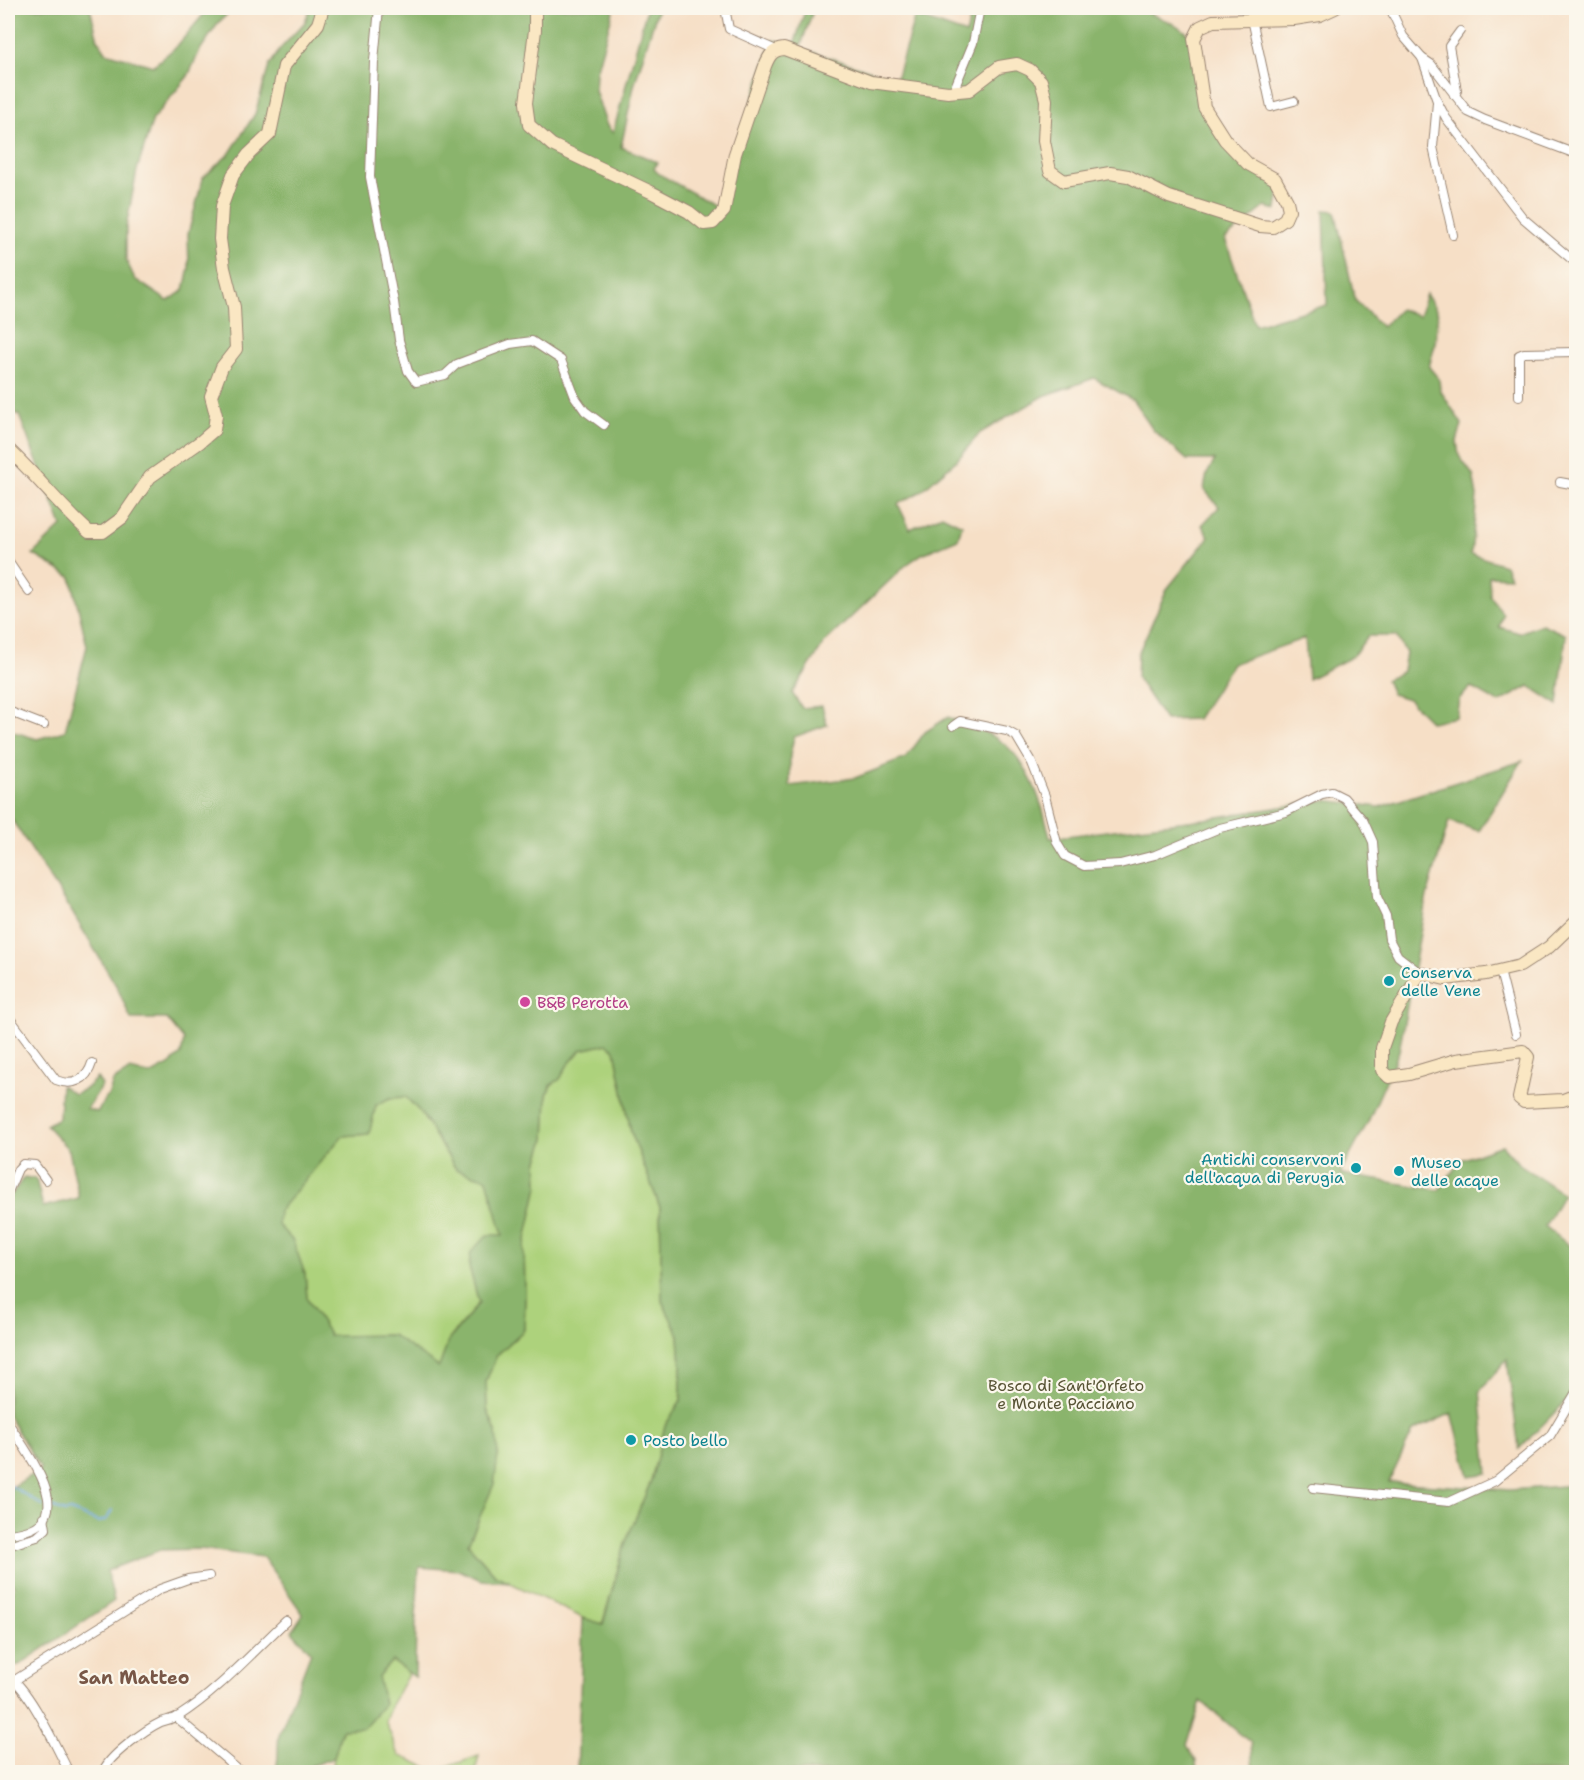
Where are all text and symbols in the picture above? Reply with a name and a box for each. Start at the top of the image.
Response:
place label: Conserva delle Vene [1401,962,1481,1001]
marker: Conserva delle Vene [1382,974,1396,988]
place label: B&B Perotta [537,992,628,1013]
marker: B&B Perotta [518,995,532,1009]
place label: Antichi conservoni dell'acqua di Perugia [1185,1149,1344,1188]
place label: Museo delle acque [1411,1152,1499,1191]
marker: Antichi conservoni dell'acqua di Perugia [1349,1161,1363,1175]
marker: Museo delle acque [1392,1164,1406,1178]
park label: Bosco di Sant'Orfeto e Monte Pacciano [988,1375,1144,1414]
place label: Posto bello [643,1430,728,1451]
marker: Posto bello [624,1433,638,1447]
district label: San Matteo [78,1666,190,1690]

